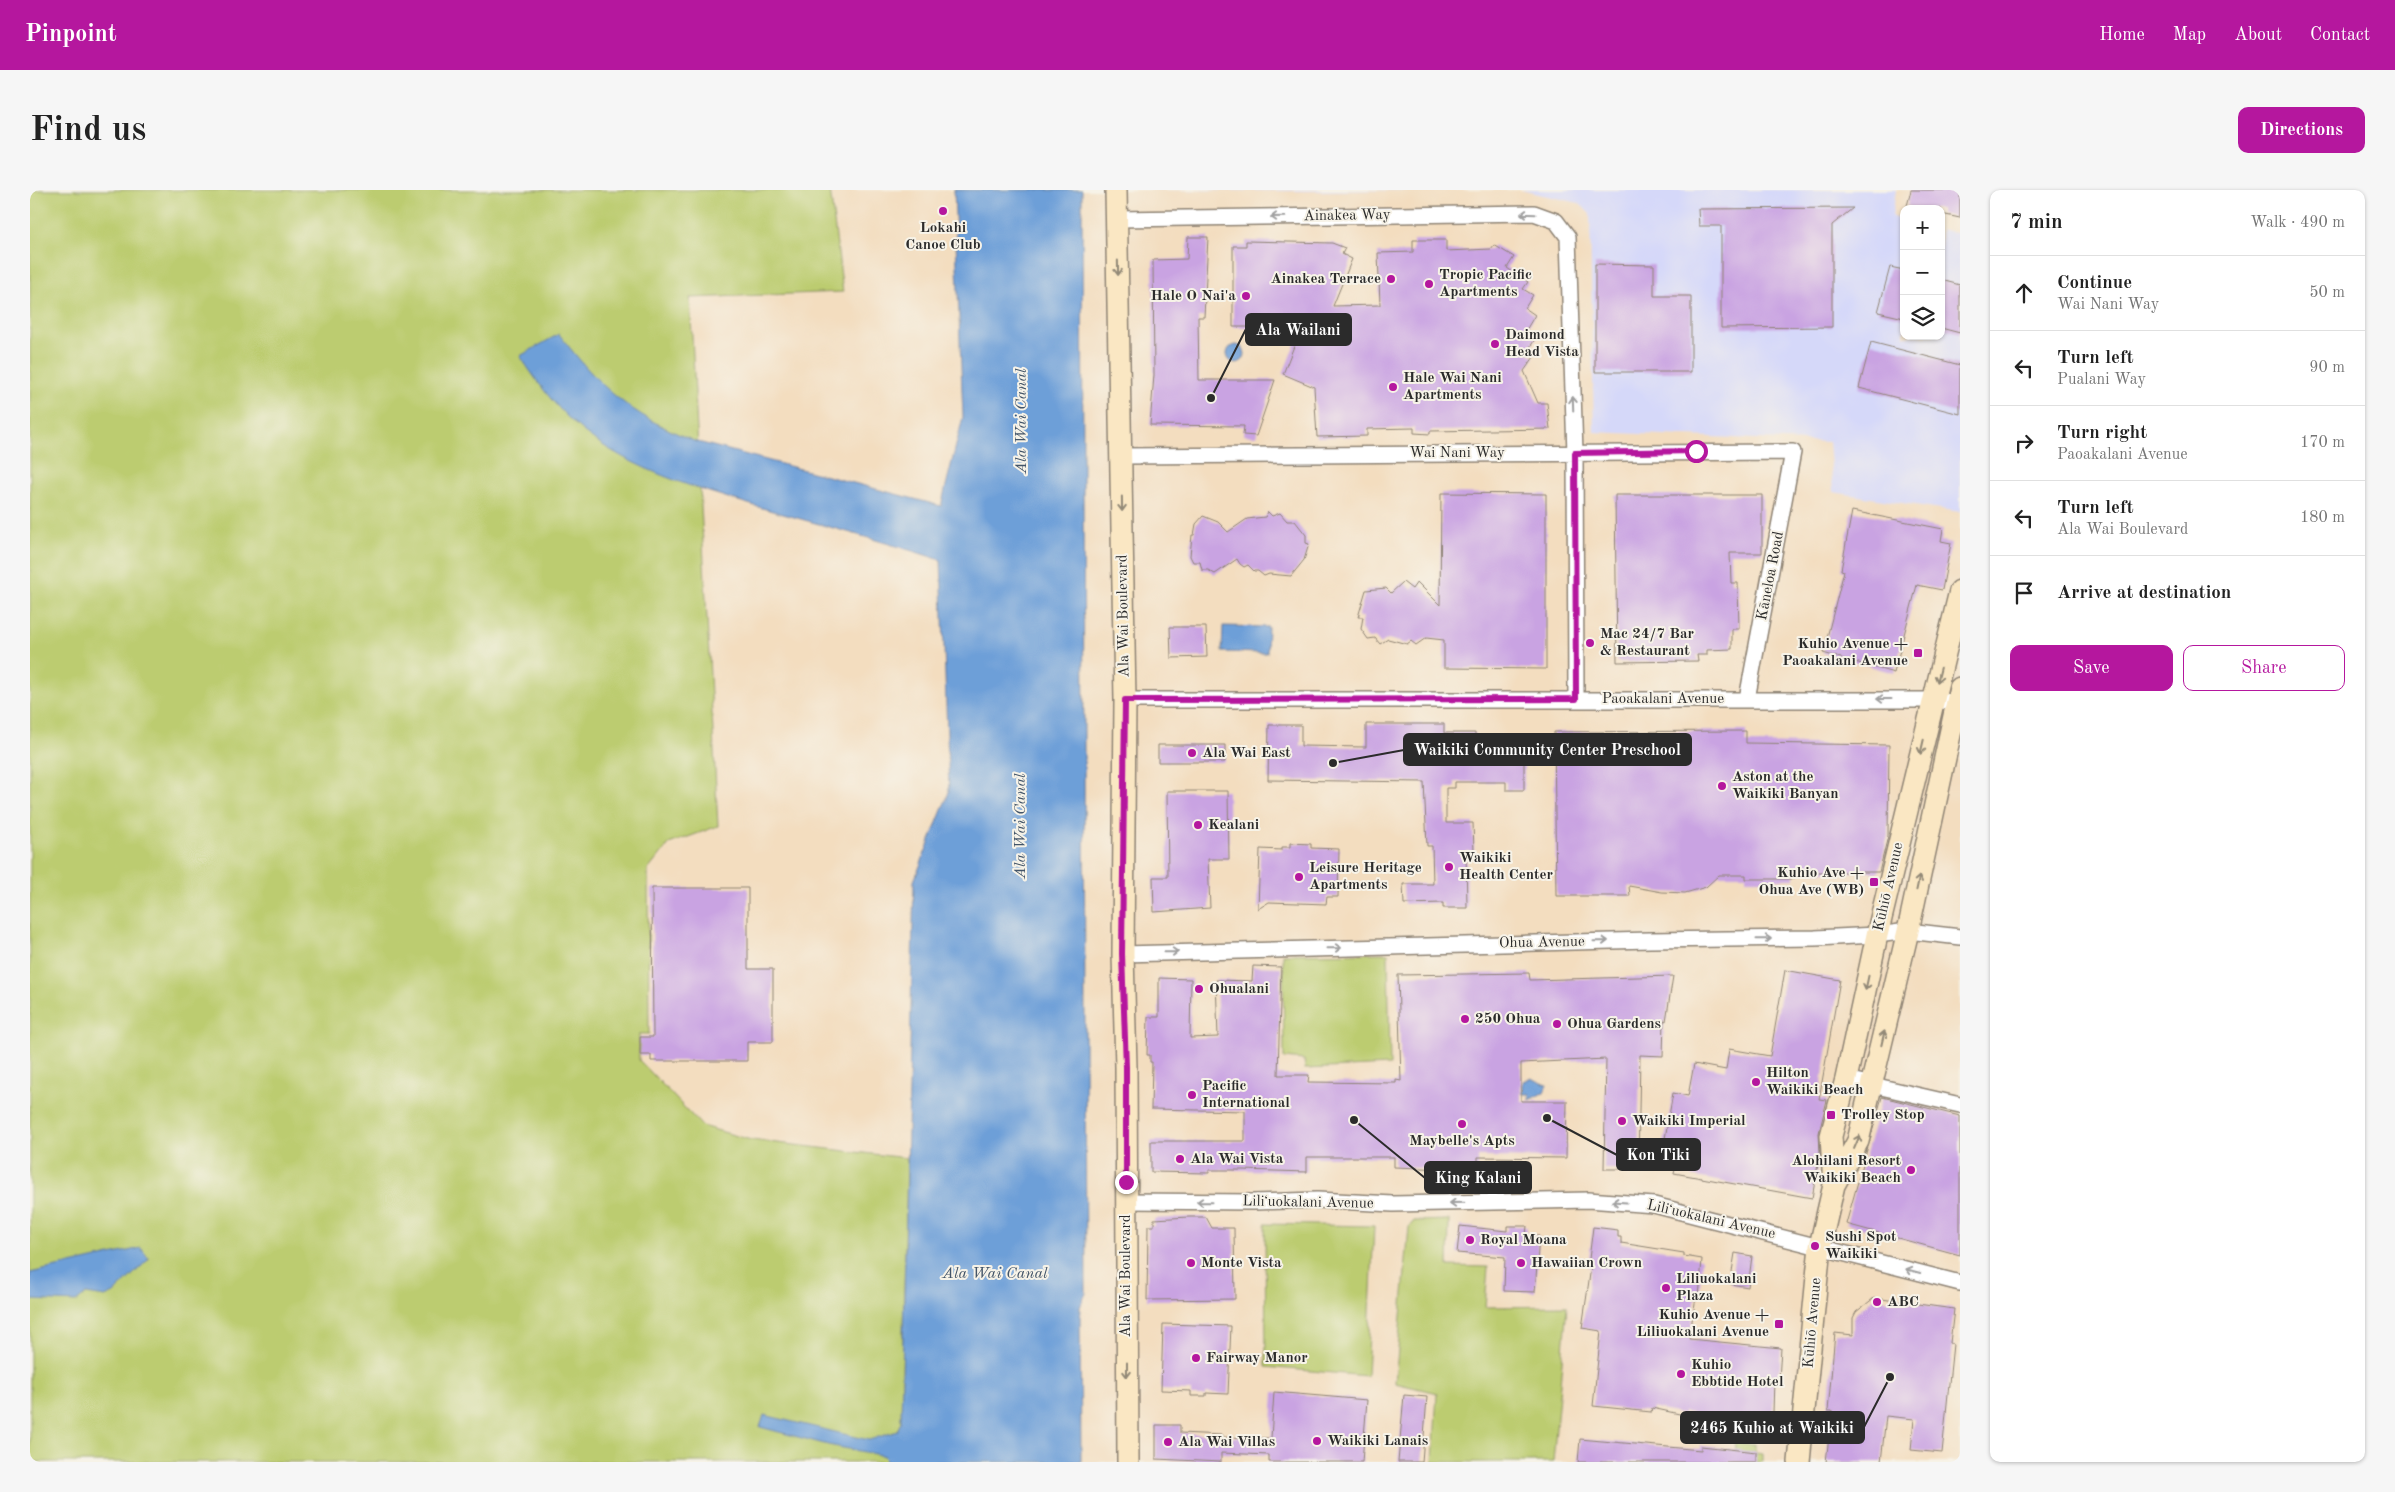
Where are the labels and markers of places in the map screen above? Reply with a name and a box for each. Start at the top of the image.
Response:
marker: Lokahi Canoe Club [937,205,949,217]
place label: Lokahi Canoe Club [905,221,981,253]
place label: Tropic Pacific Apartments [1439,268,1532,300]
place label: Ainakea Terrace [1270,272,1381,287]
marker: Ainakea Terrace [1385,273,1397,285]
marker: Tropic Pacific Apartments [1423,278,1435,290]
place label: Hale O Nai'a [1150,289,1236,304]
marker: Hale O Nai'a [1240,290,1252,302]
callout: Ala Wailani [1246,314,1351,345]
place label: Daimond Head Vista [1505,328,1579,360]
marker: Daimond Head Vista [1489,338,1501,350]
place label: Hale Wai Nani Apartments [1403,371,1502,403]
marker: Hale Wai Nani Apartments [1387,381,1399,393]
place label: Mac 24/7 Bar & Restaurant [1600,627,1695,659]
marker: Mac 24/7 Bar & Restaurant [1584,637,1596,649]
place label: Kuhio Avenue + Paoakalani Avenue [1782,637,1908,669]
marker: Kuhio Avenue + Paoakalani Avenue [1912,647,1924,659]
callout: Waikiki Community Center Preschool [1404,734,1691,765]
place label: Ala Wai East [1202,746,1291,761]
marker: Ala Wai East [1186,747,1198,759]
place label: Aston at the Waikiki Banyan [1732,770,1839,802]
marker: Aston at the Waikiki Banyan [1716,780,1728,792]
place label: Kealani [1208,818,1259,833]
marker: Kealani [1192,819,1204,831]
place label: Waikiki Health Center [1459,851,1554,883]
place label: Leisure Heritage Apartments [1309,861,1422,893]
marker: Waikiki Health Center [1443,861,1455,873]
place label: Kuhio Ave + Ohua Ave (WB) [1759,866,1864,898]
marker: Leisure Heritage Apartments [1293,871,1305,883]
marker: Kuhio Ave + Ohua Ave (WB) [1868,876,1880,888]
place label: Ohualani [1209,982,1269,997]
marker: Ohualani [1193,983,1205,995]
place label: 250 Ohua [1475,1012,1541,1027]
marker: 250 Ohua [1459,1013,1471,1025]
place label: Ohua Gardens [1567,1017,1661,1032]
marker: Ohua Gardens [1551,1018,1563,1030]
place label: Hilton Waikiki Beach [1766,1066,1863,1098]
marker: Hilton Waikiki Beach [1750,1076,1762,1088]
place label: Pacific International [1202,1079,1290,1111]
marker: Pacific International [1186,1089,1198,1101]
place label: Trolley Stop [1841,1108,1925,1123]
marker: Trolley Stop [1825,1109,1837,1121]
place label: Waikiki Imperial [1632,1114,1746,1129]
marker: Waikiki Imperial [1616,1115,1628,1127]
marker: Maybelle's Apts [1456,1118,1468,1130]
place label: Maybelle's Apts [1409,1134,1515,1149]
callout: Kon Tiki [1617,1139,1700,1170]
place label: Ala Wai Vista [1190,1152,1284,1167]
marker: Ala Wai Vista [1174,1153,1186,1165]
place label: Alohilani Resort Waikiki Beach [1791,1154,1902,1186]
callout: King Kalani [1425,1162,1531,1193]
marker: Alohilani Resort Waikiki Beach [1905,1164,1917,1176]
place label: Sushi Spot Waikiki [1825,1230,1897,1262]
place label: Royal Moana [1480,1233,1567,1248]
marker: Royal Moana [1464,1234,1476,1246]
marker: Sushi Spot Waikiki [1809,1240,1821,1252]
place label: Monte Vista [1201,1256,1282,1271]
place label: Hawaiian Crown [1531,1256,1642,1271]
marker: Monte Vista [1185,1257,1197,1269]
marker: Hawaiian Crown [1515,1257,1527,1269]
place label: Liliuokalani Plaza [1676,1272,1756,1304]
marker: Liliuokalani Plaza [1660,1282,1672,1294]
place label: ABC [1887,1295,1919,1310]
marker: ABC [1871,1296,1883,1308]
place label: Kuhio Avenue + Liliuokalani Avenue [1636,1308,1769,1340]
marker: Kuhio Avenue + Liliuokalani Avenue [1773,1318,1785,1330]
place label: Fairway Manor [1206,1351,1308,1366]
marker: Fairway Manor [1190,1352,1202,1364]
place label: Kuhio Ebbtide Hotel [1691,1358,1784,1390]
marker: Kuhio Ebbtide Hotel [1675,1368,1687,1380]
callout: 2465 Kuhio at Waikiki [1681,1412,1864,1443]
place label: Waikiki Lanais [1327,1434,1428,1449]
place label: Ala Wai Villas [1178,1435,1275,1450]
marker: Waikiki Lanais [1311,1435,1323,1447]
marker: Ala Wai Villas [1162,1436,1174,1448]

